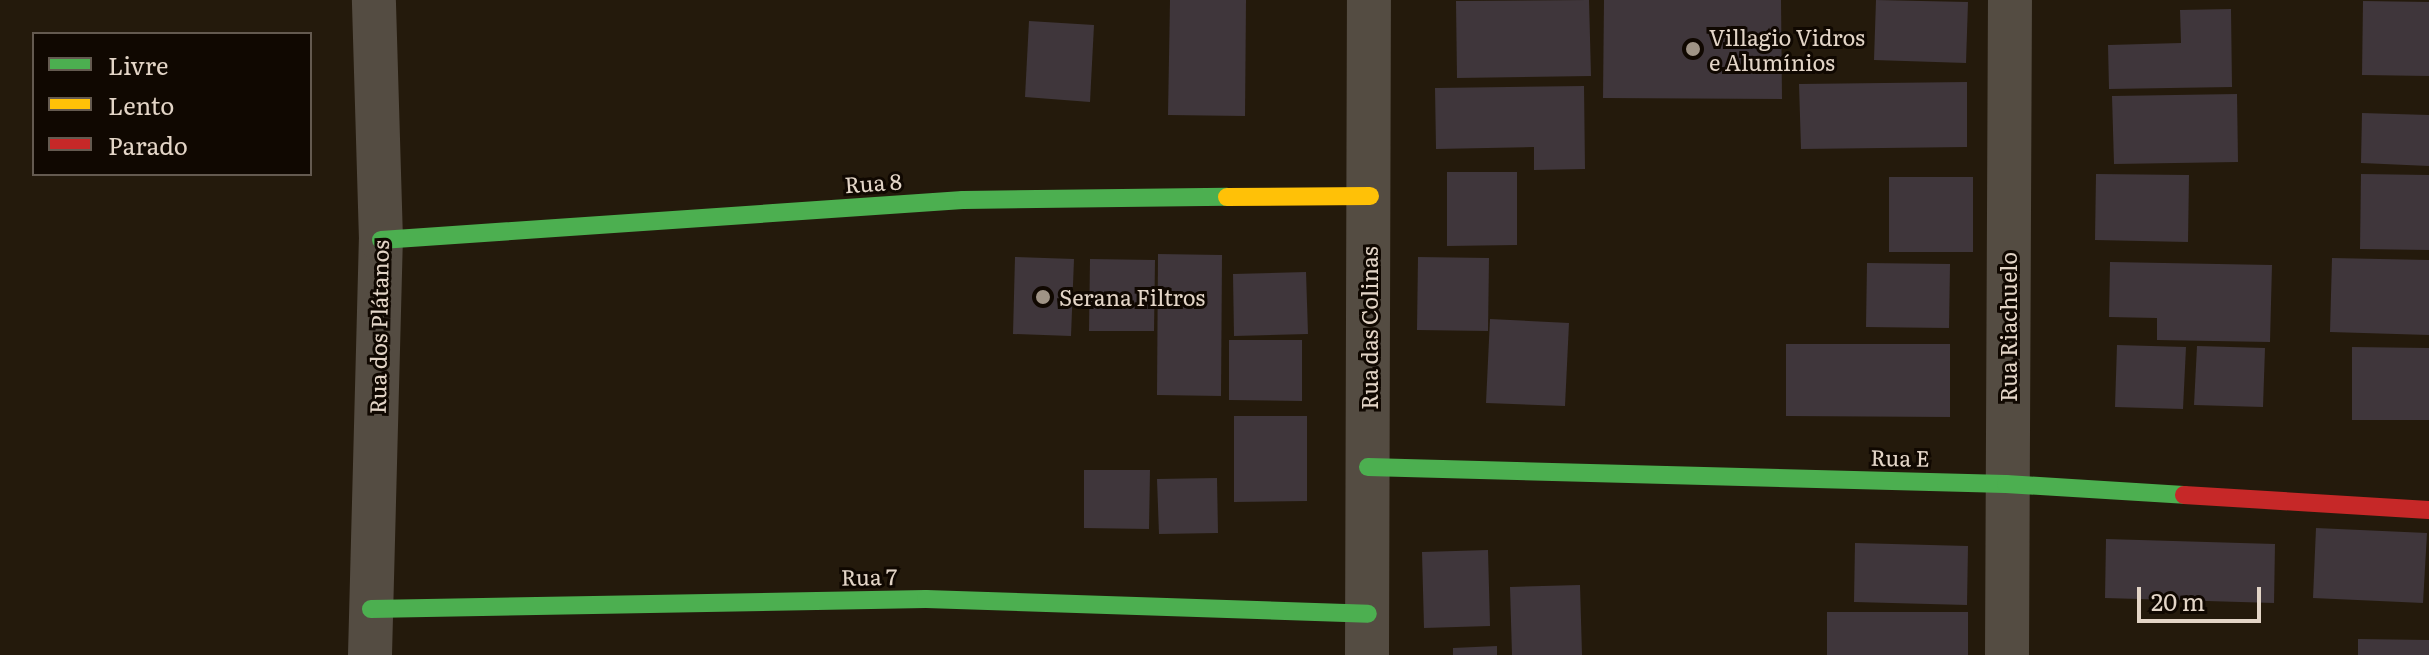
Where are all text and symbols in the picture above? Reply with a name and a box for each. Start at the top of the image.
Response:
place label: Villagio Vidros e Alumínios [1709,23,1865,74]
legend [32,32,312,176]
marker: Villagio Vidros e Alumínios [1684,40,1702,58]
text: Livre [108,47,168,82]
text: Lento [108,87,174,122]
text: Parado [108,127,188,162]
street label: Rua 8 [844,167,902,197]
street label: Rua dos Plátanos [363,240,393,414]
street label: Rua das Colinas [1356,246,1382,410]
street label: Rua Riachuelo [1995,252,2021,402]
place label: Serana Filtros [1059,284,1205,310]
marker: Serana Filtros [1034,288,1052,306]
street label: Rua E [1870,443,1930,471]
street label: Rua 7 [841,562,897,590]
scale bar [2141,571,2265,621]
text: 20 m [2151,583,2205,618]

